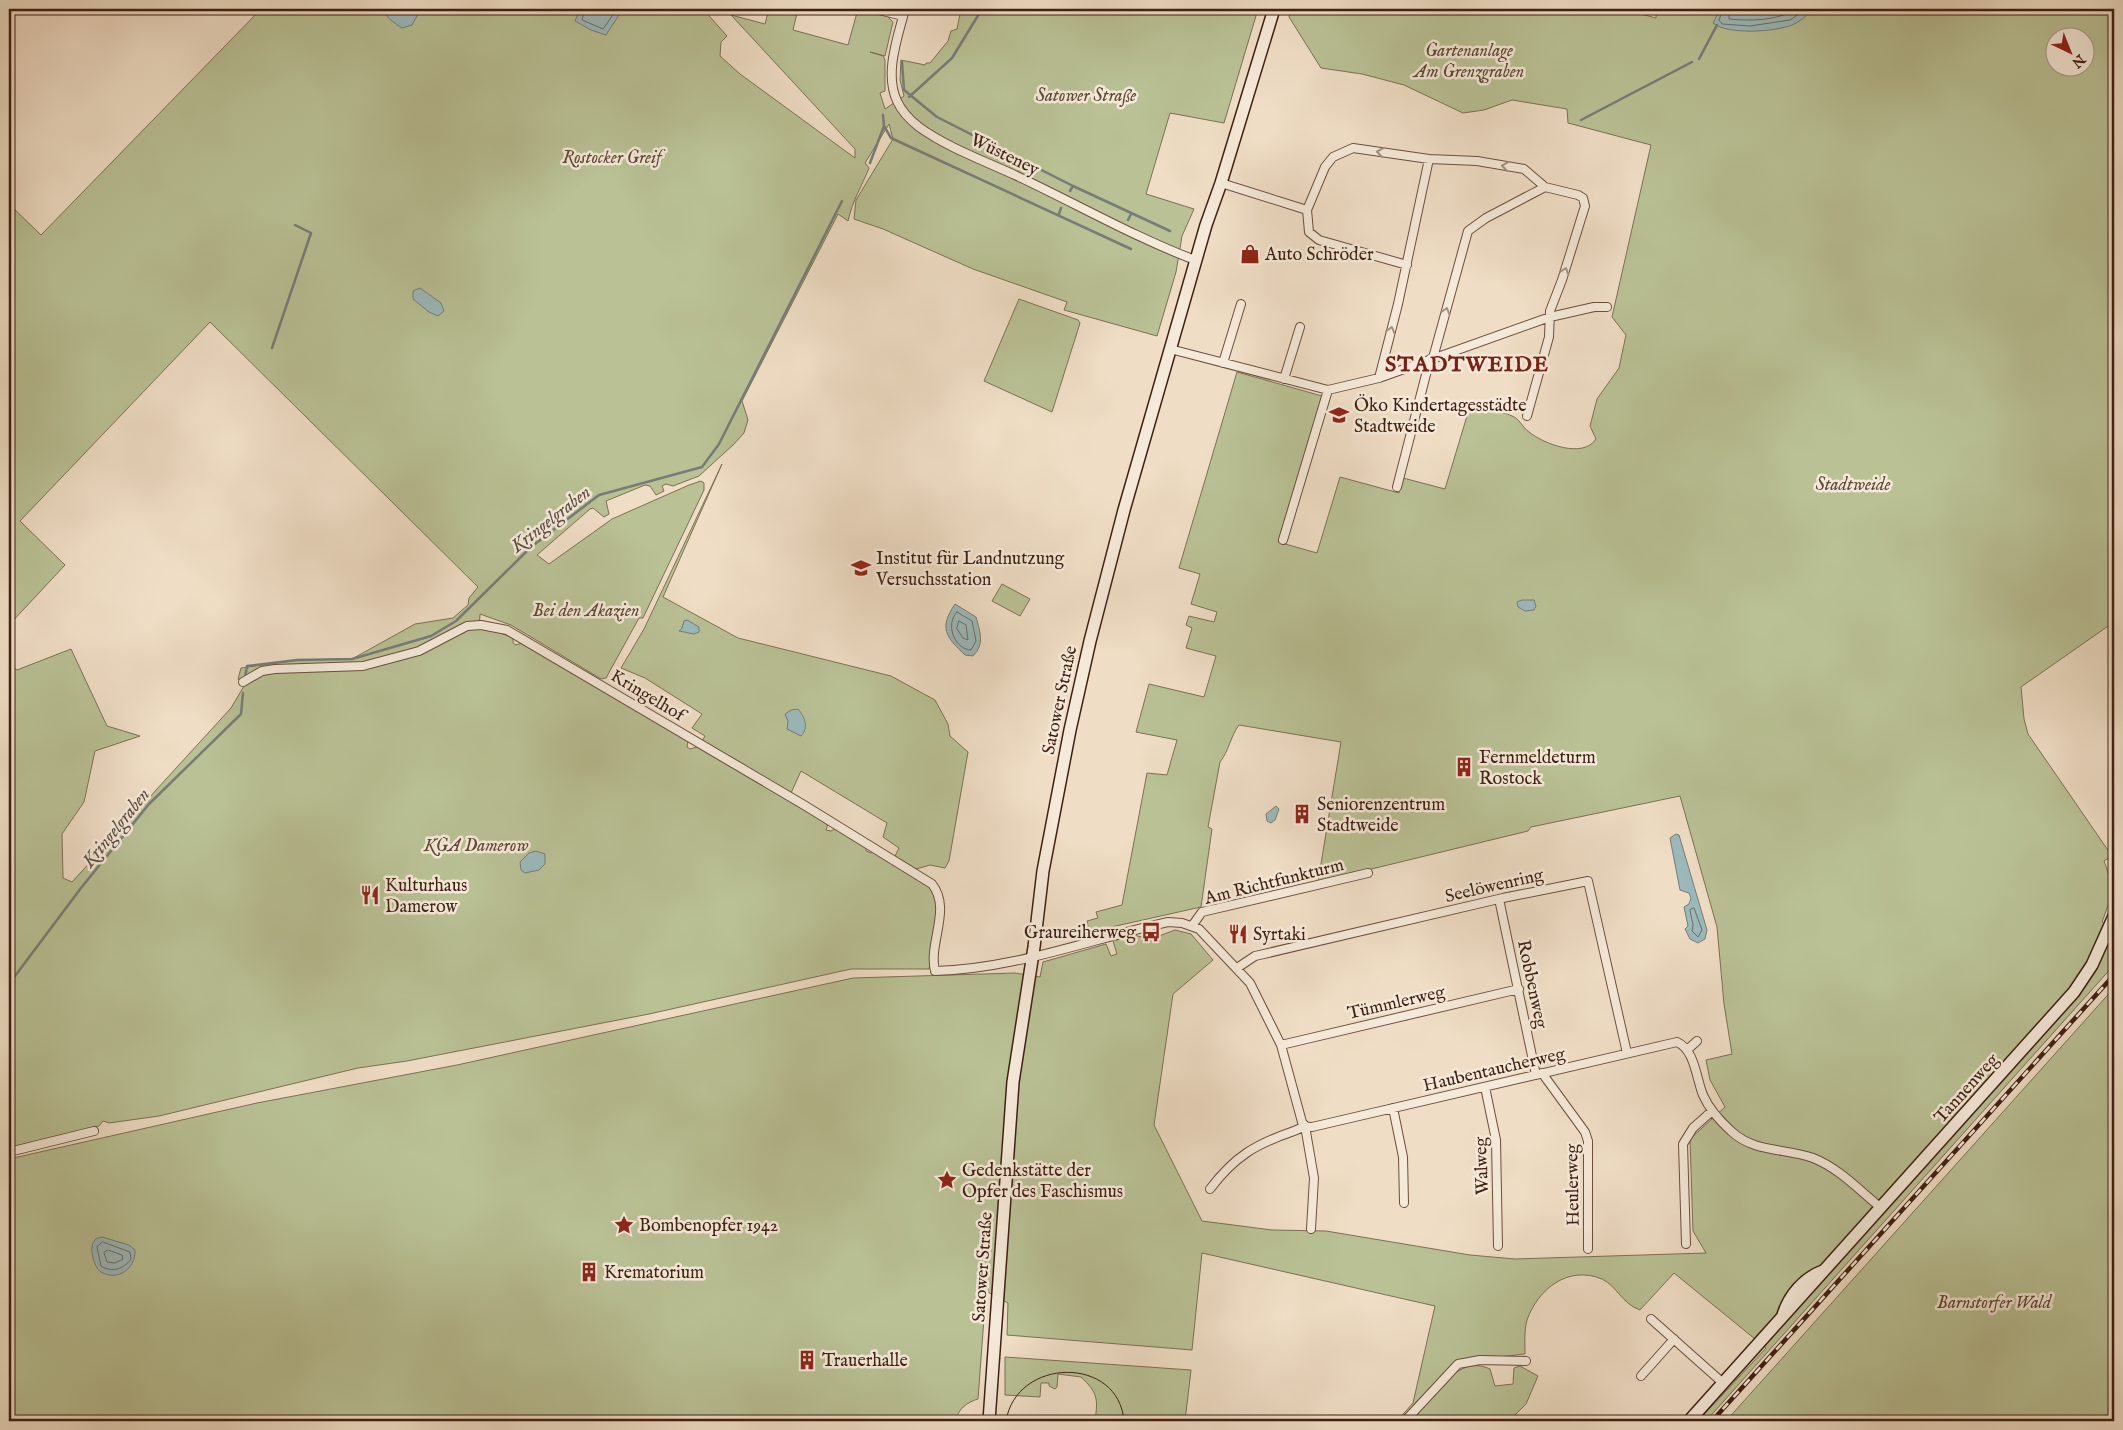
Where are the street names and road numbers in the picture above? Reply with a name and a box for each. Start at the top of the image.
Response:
street label: Wüsteney [966,129,1043,182]
street label: Satower Straße [1038,644,1083,757]
street label: Kringelhof [606,665,692,729]
street label: Am Richtfunkturm [1201,854,1347,911]
street label: Seelöwenring [1443,864,1546,909]
street label: Robbenweg [1511,938,1552,1031]
street label: Tümmlerweg [1345,981,1448,1026]
street label: Haubentaucherweg [1421,1043,1568,1098]
street label: Tannenweg [1930,1049,2005,1129]
street label: Walweg [1470,1136,1495,1195]
street label: Heulerweg [1561,1143,1586,1226]
street label: Satower Straße [968,1211,999,1323]

